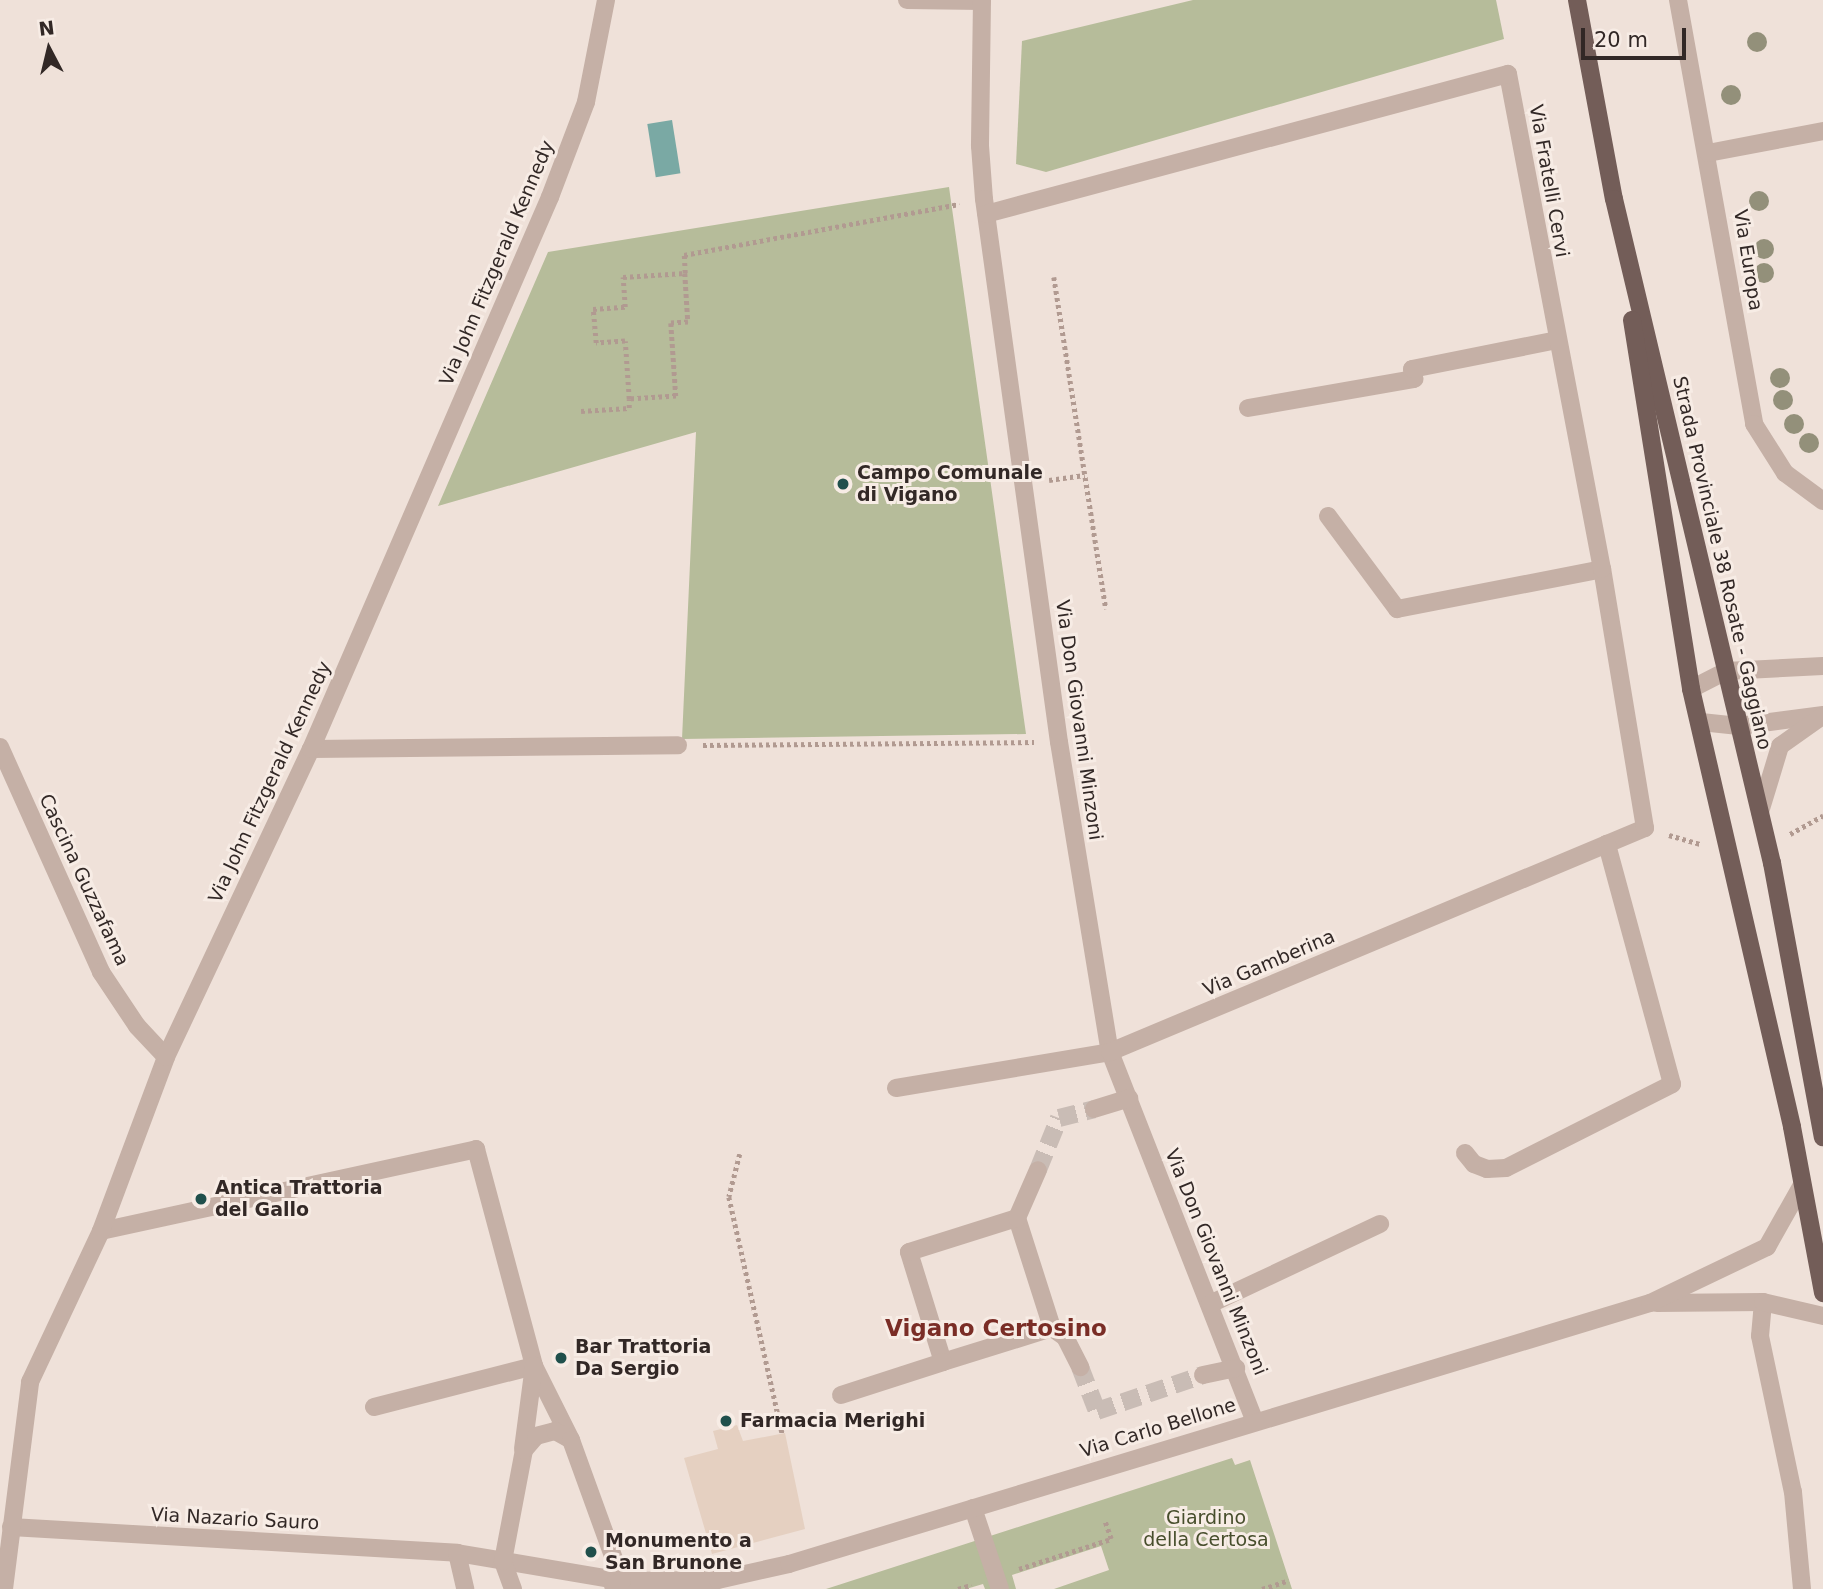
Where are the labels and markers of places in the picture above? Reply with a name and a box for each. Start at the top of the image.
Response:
place label: Campo Comunale di Vigano [857,462,1043,506]
marker: Campo Comunale di Vigano [835,476,851,492]
place label: Antica Trattoria del Gallo [215,1177,383,1221]
marker: Antica Trattoria del Gallo [193,1191,209,1207]
place label: Bar Trattoria Da Sergio [575,1336,711,1380]
marker: Bar Trattoria Da Sergio [553,1350,569,1366]
place label: Farmacia Merighi [740,1410,925,1432]
marker: Farmacia Merighi [718,1413,734,1429]
place label: Monumento a San Brunone [605,1530,752,1574]
marker: Monumento a San Brunone [583,1544,599,1560]

